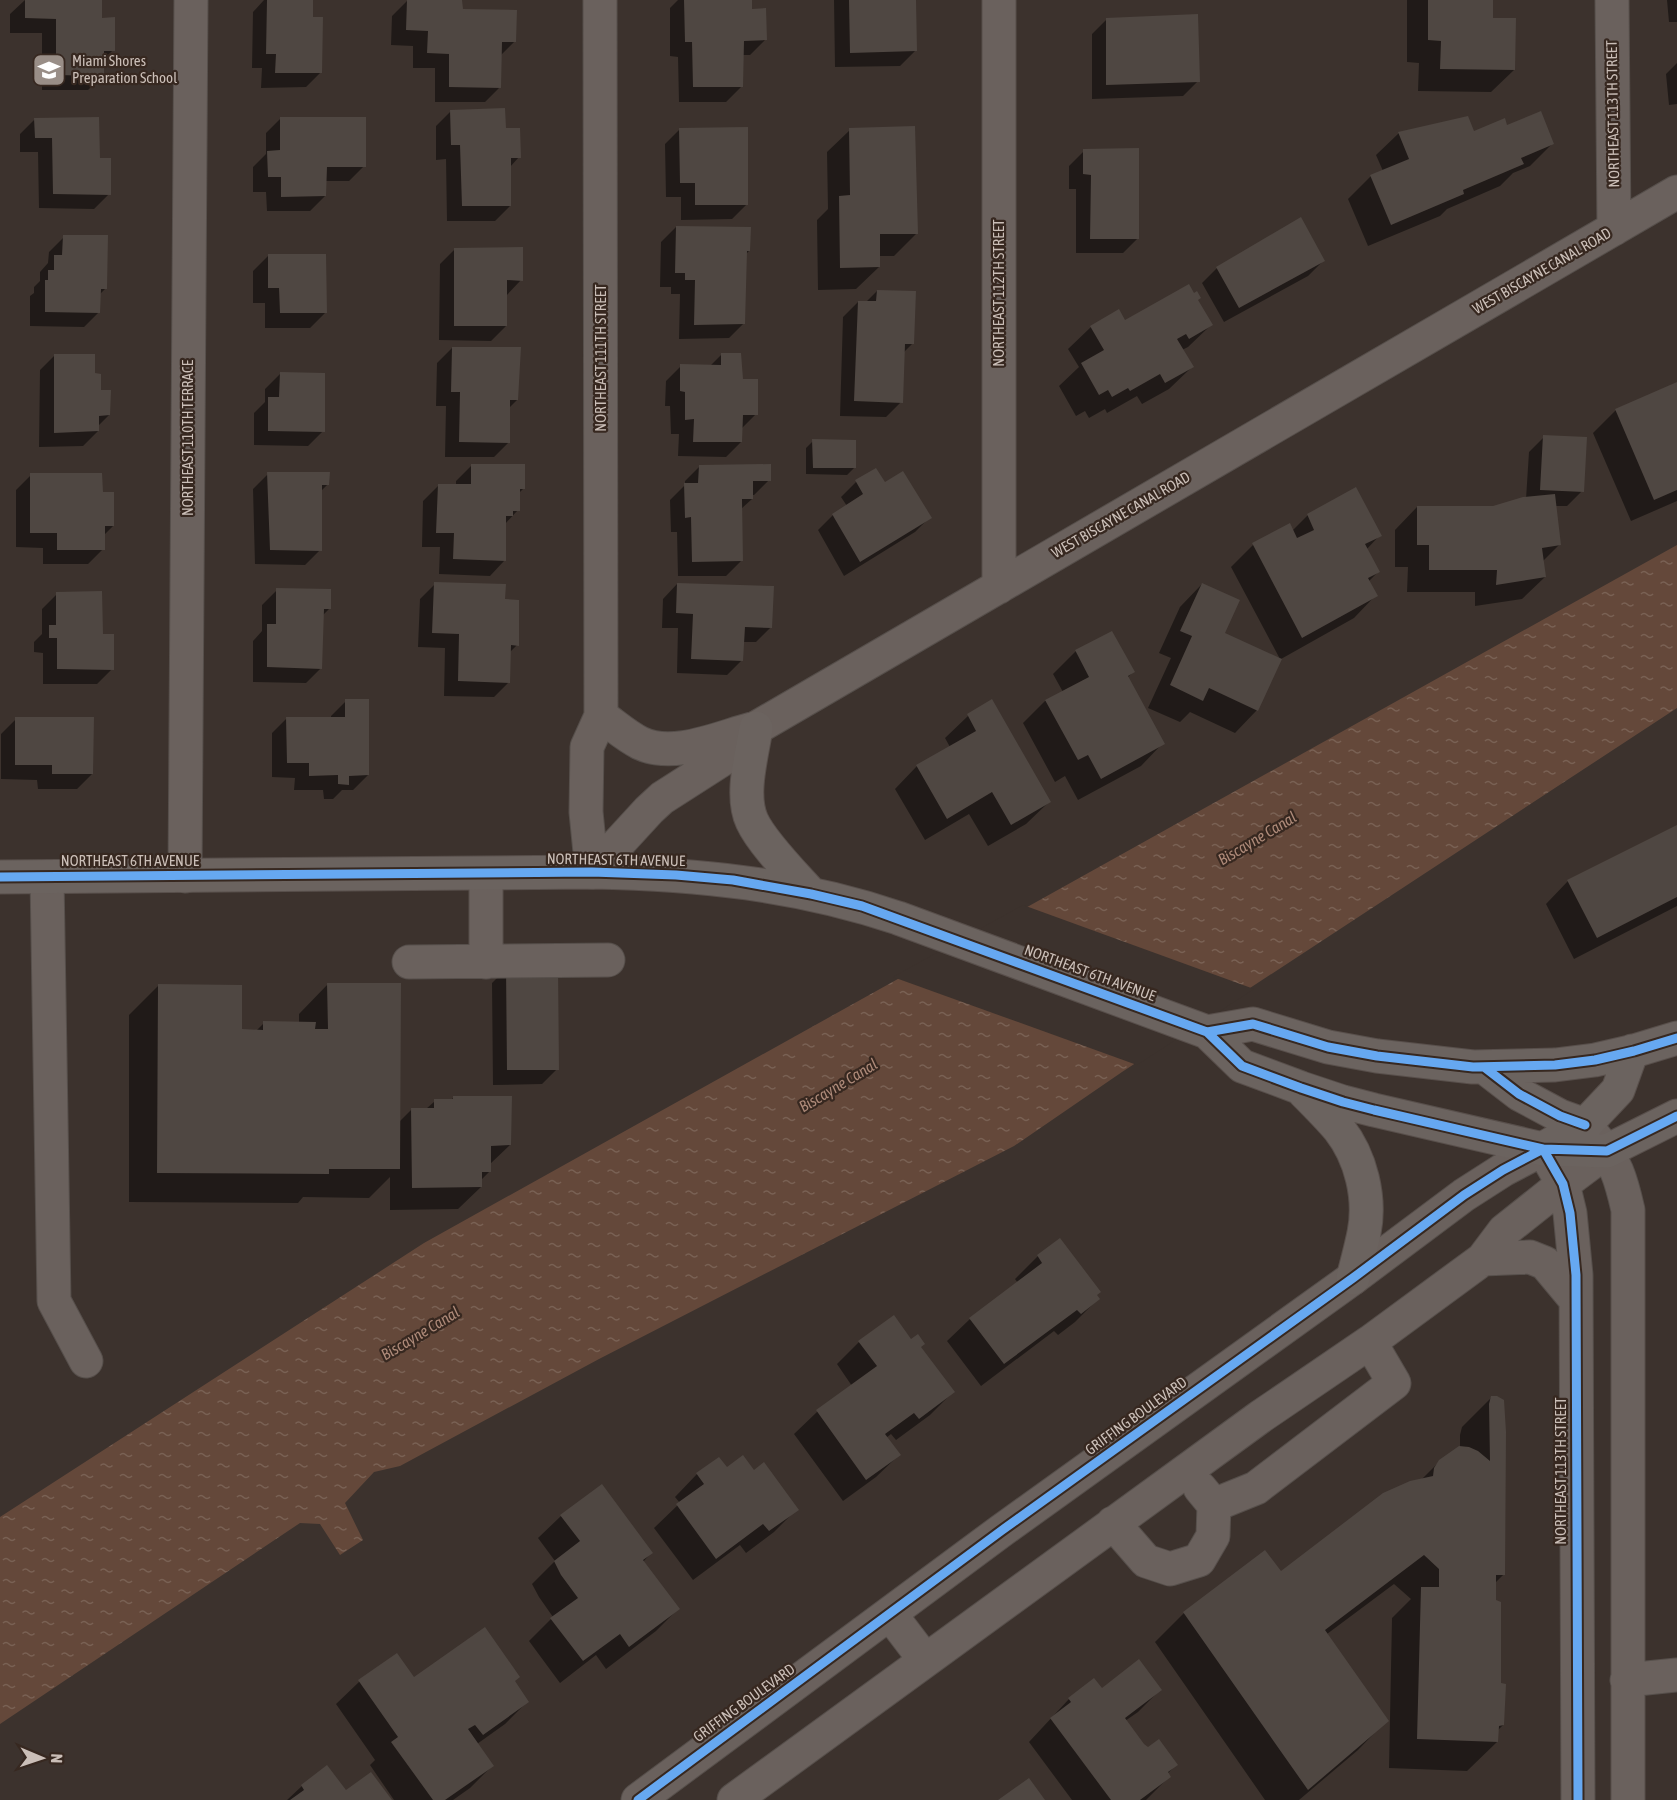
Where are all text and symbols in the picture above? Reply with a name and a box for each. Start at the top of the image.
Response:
street label: NORTHEAST 113TH STREET [1603,40,1622,188]
school or university icon: Miami Shores Preparation School [31,52,67,88]
place label: Miami Shores Preparation School [72,52,177,86]
street label: NORTHEAST 112TH STREET [990,219,1007,367]
street label: WEST BISCAYNE CANAL ROAD [1470,224,1614,317]
street label: NORTHEAST 111TH STREET [592,284,609,432]
street label: NORTHEAST 110TH TERRACE [179,359,196,516]
street label: WEST BISCAYNE CANAL ROAD [1049,468,1193,561]
water label: Biscayne Canal [1215,808,1300,869]
street label: NORTHEAST 6TH AVENUE [547,850,686,869]
street label: NORTHEAST 6TH AVENUE [61,852,200,869]
street label: NORTHEAST 6TH AVENUE [1022,941,1159,1004]
water label: Biscayne Canal [796,1055,881,1116]
water label: Biscayne Canal [378,1303,463,1364]
street label: GRIFFING BOULEVARD [1082,1373,1190,1458]
street label: NORTHEAST 113TH STREET [1552,1397,1569,1545]
street label: GRIFFING BOULEVARD [690,1660,798,1745]
north arrow [12,1728,72,1788]
text: N [48,1753,66,1764]

